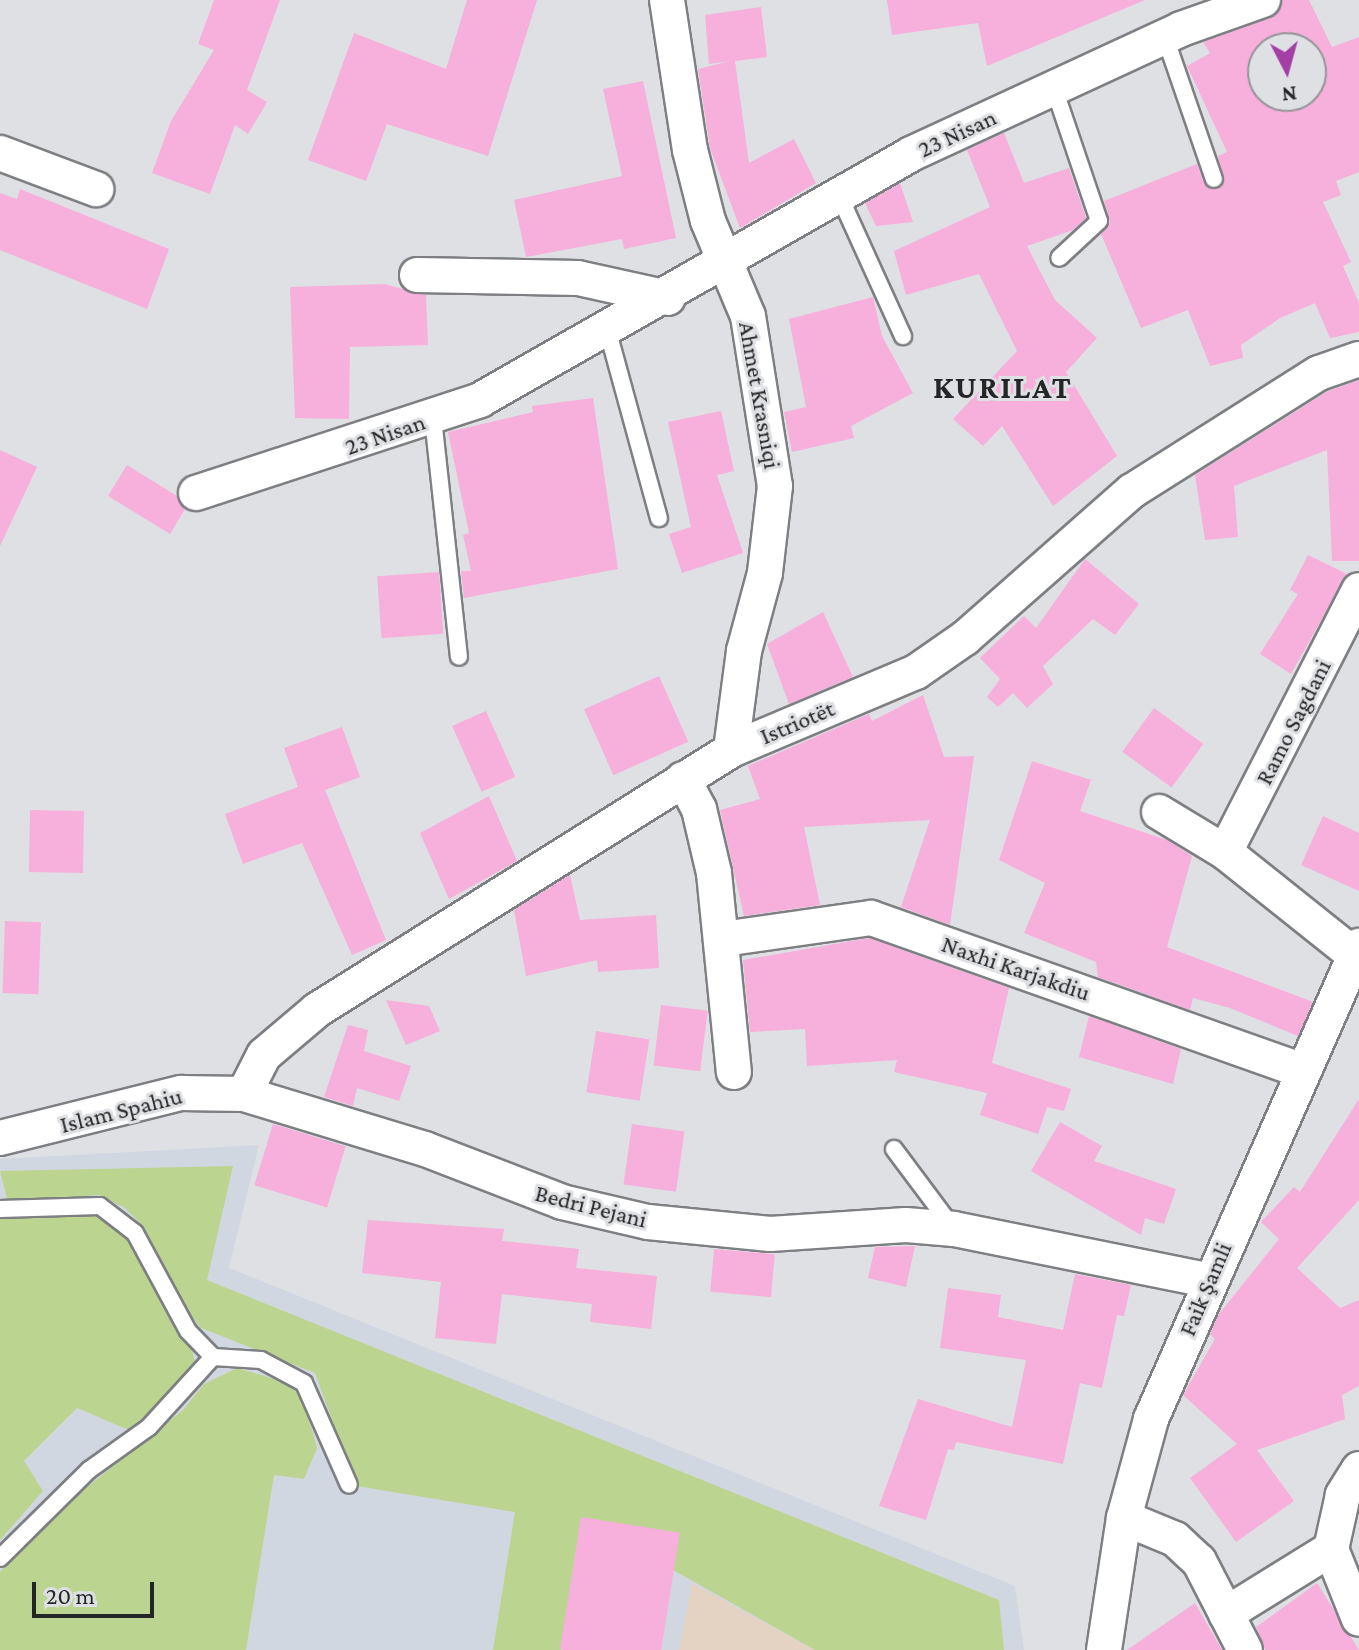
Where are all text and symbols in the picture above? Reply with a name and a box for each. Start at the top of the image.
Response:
north arrow [1247,32,1327,112]
text: N [1281,81,1298,108]
street label: 23 Nisan [913,102,1001,164]
street label: Ahmet Krasniqi [733,319,787,471]
district label: KURILAT [933,368,1073,406]
street label: 23 Nisan [341,407,429,461]
street label: Ramo Sagdani [1249,655,1337,789]
street label: Istriotët [756,694,838,750]
street label: Naxhi Karjakdiu [938,929,1094,1007]
street label: Islam Spahiu [57,1081,185,1139]
street label: Bedri Pejani [532,1178,650,1234]
street label: Faik Şamli [1172,1238,1238,1340]
scale bar [36,1566,158,1616]
text: 20 m [46,1582,95,1609]

